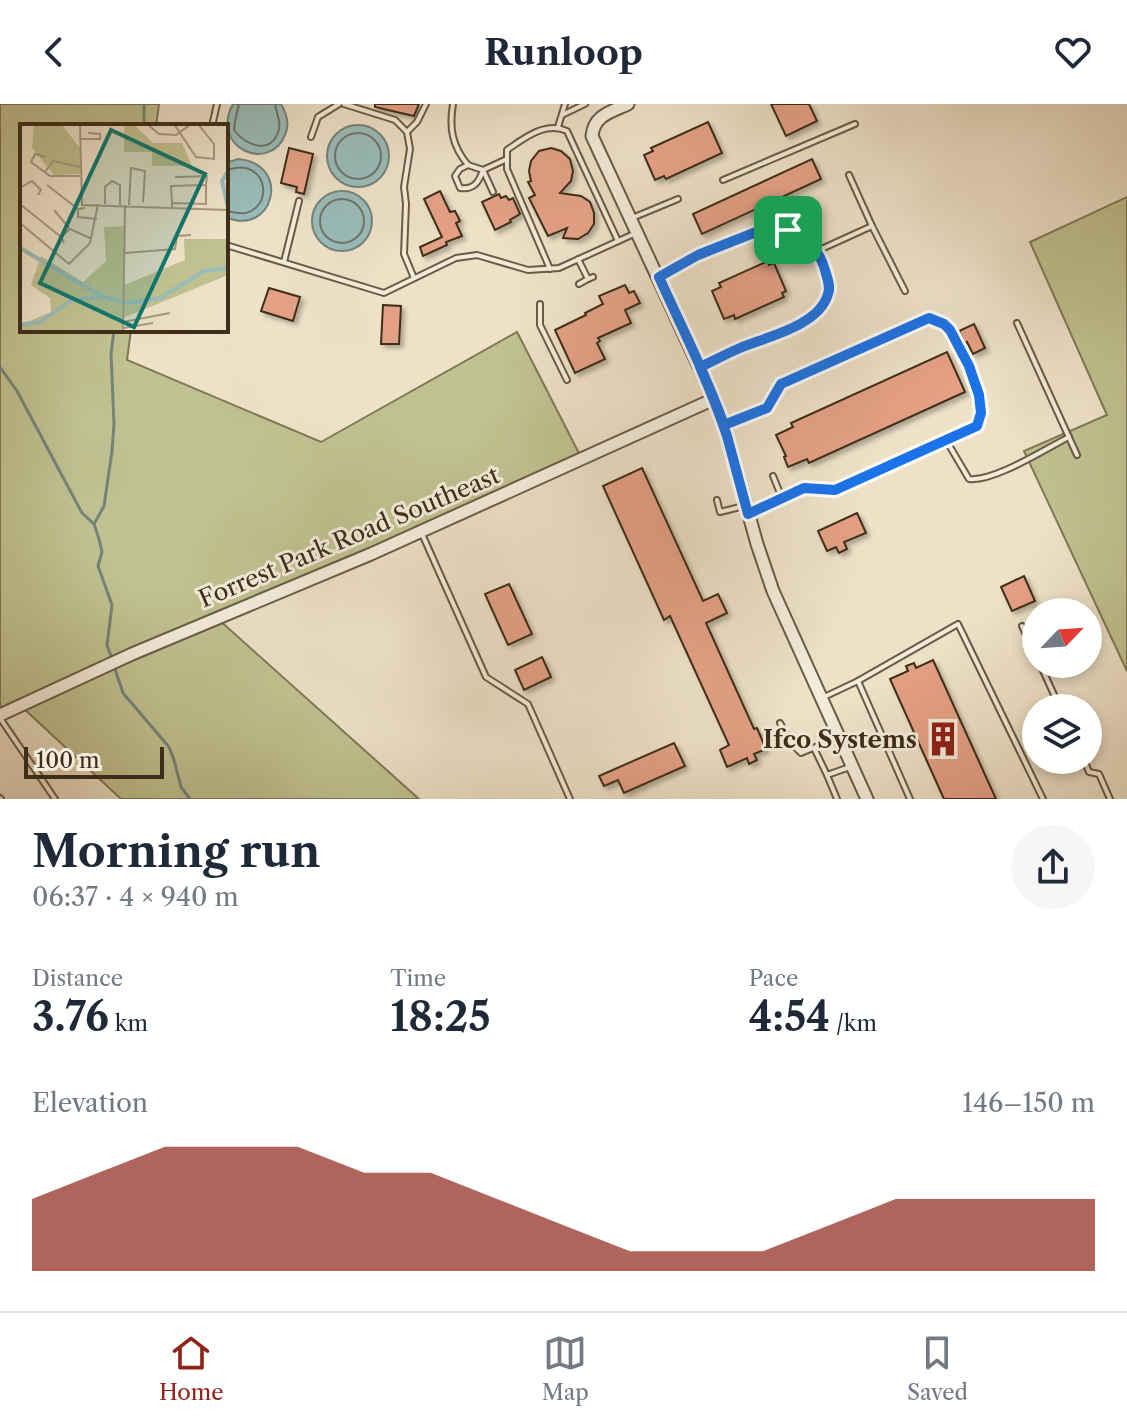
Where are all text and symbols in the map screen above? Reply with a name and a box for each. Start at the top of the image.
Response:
icon: back [32,30,76,74]
text: Runloop [484,30,643,74]
icon: heart [1051,30,1095,74]
inset map [20,124,228,332]
pin [754,196,822,264]
icon: arrive [766,208,810,252]
street label: Forrest Park Road Southeast [194,460,504,614]
north arrow [1022,598,1102,678]
map controls [1022,598,1102,774]
button: layers [1022,694,1102,774]
building icon: Ifco Systems [924,720,962,758]
place label: Ifco Systems [763,725,917,754]
scale bar [24,743,164,779]
text: 100 m [36,747,99,774]
text: Morning run [32,824,321,878]
button: share [1011,825,1095,909]
text: 06:37 · 4 × 940 m [32,881,239,913]
text: Distance [32,965,123,992]
text: Time [390,965,446,992]
text: Pace [749,965,798,992]
text: 3.76 [32,992,109,1041]
text: 18:25 [390,992,491,1041]
text: 4:54 [749,992,830,1041]
text: km [109,1010,148,1037]
text: /km [830,1010,877,1037]
text: Elevation [32,1087,148,1119]
text: 146–150 m [962,1087,1095,1119]
tab: Home [159,1331,224,1406]
tab: Map [542,1331,589,1406]
tab: Saved [907,1331,968,1406]

